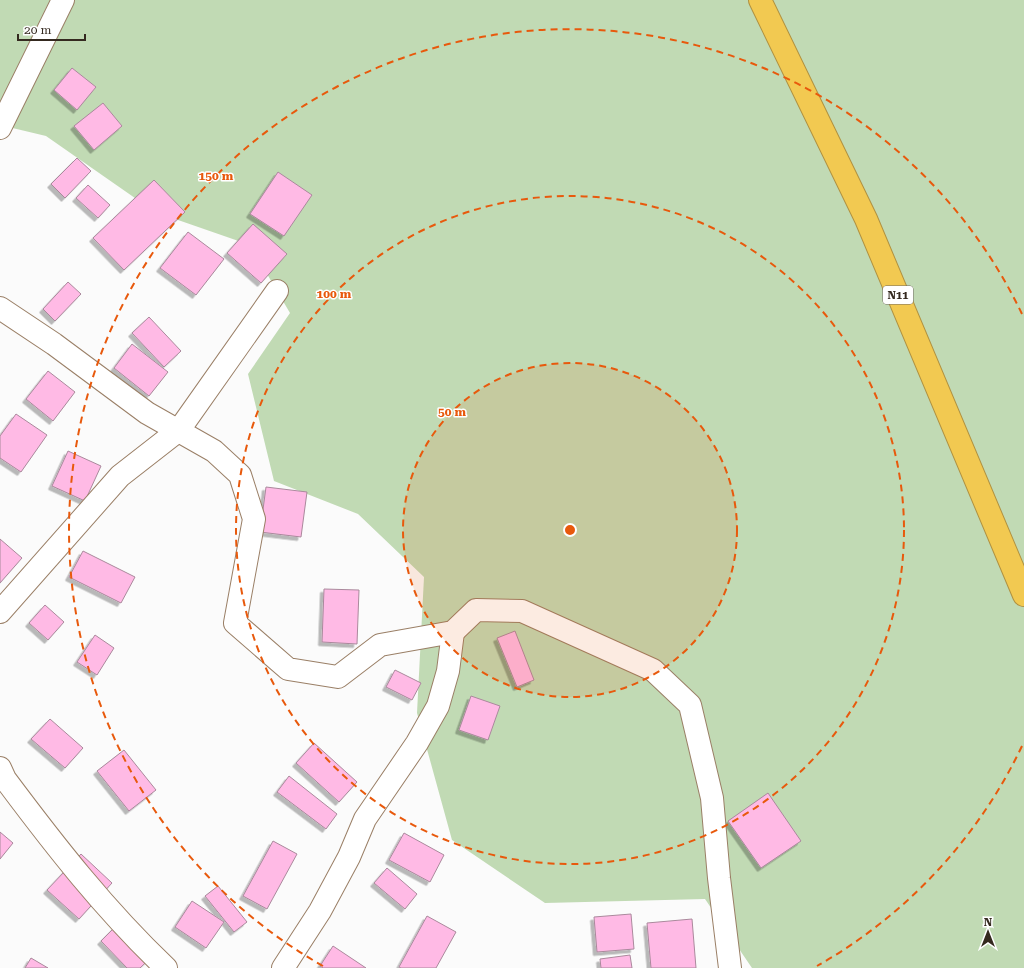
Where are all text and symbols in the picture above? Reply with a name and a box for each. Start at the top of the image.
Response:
scale bar [18,16,85,42]
text: 20 m [24,23,51,37]
text: 150 m [199,169,234,183]
road number: N11 [883,286,913,304]
text: 100 m [317,287,352,301]
text: 50 m [438,405,466,419]
centre of rings [563,523,577,537]
north arrow [968,912,1008,952]
text: N [984,916,993,929]

